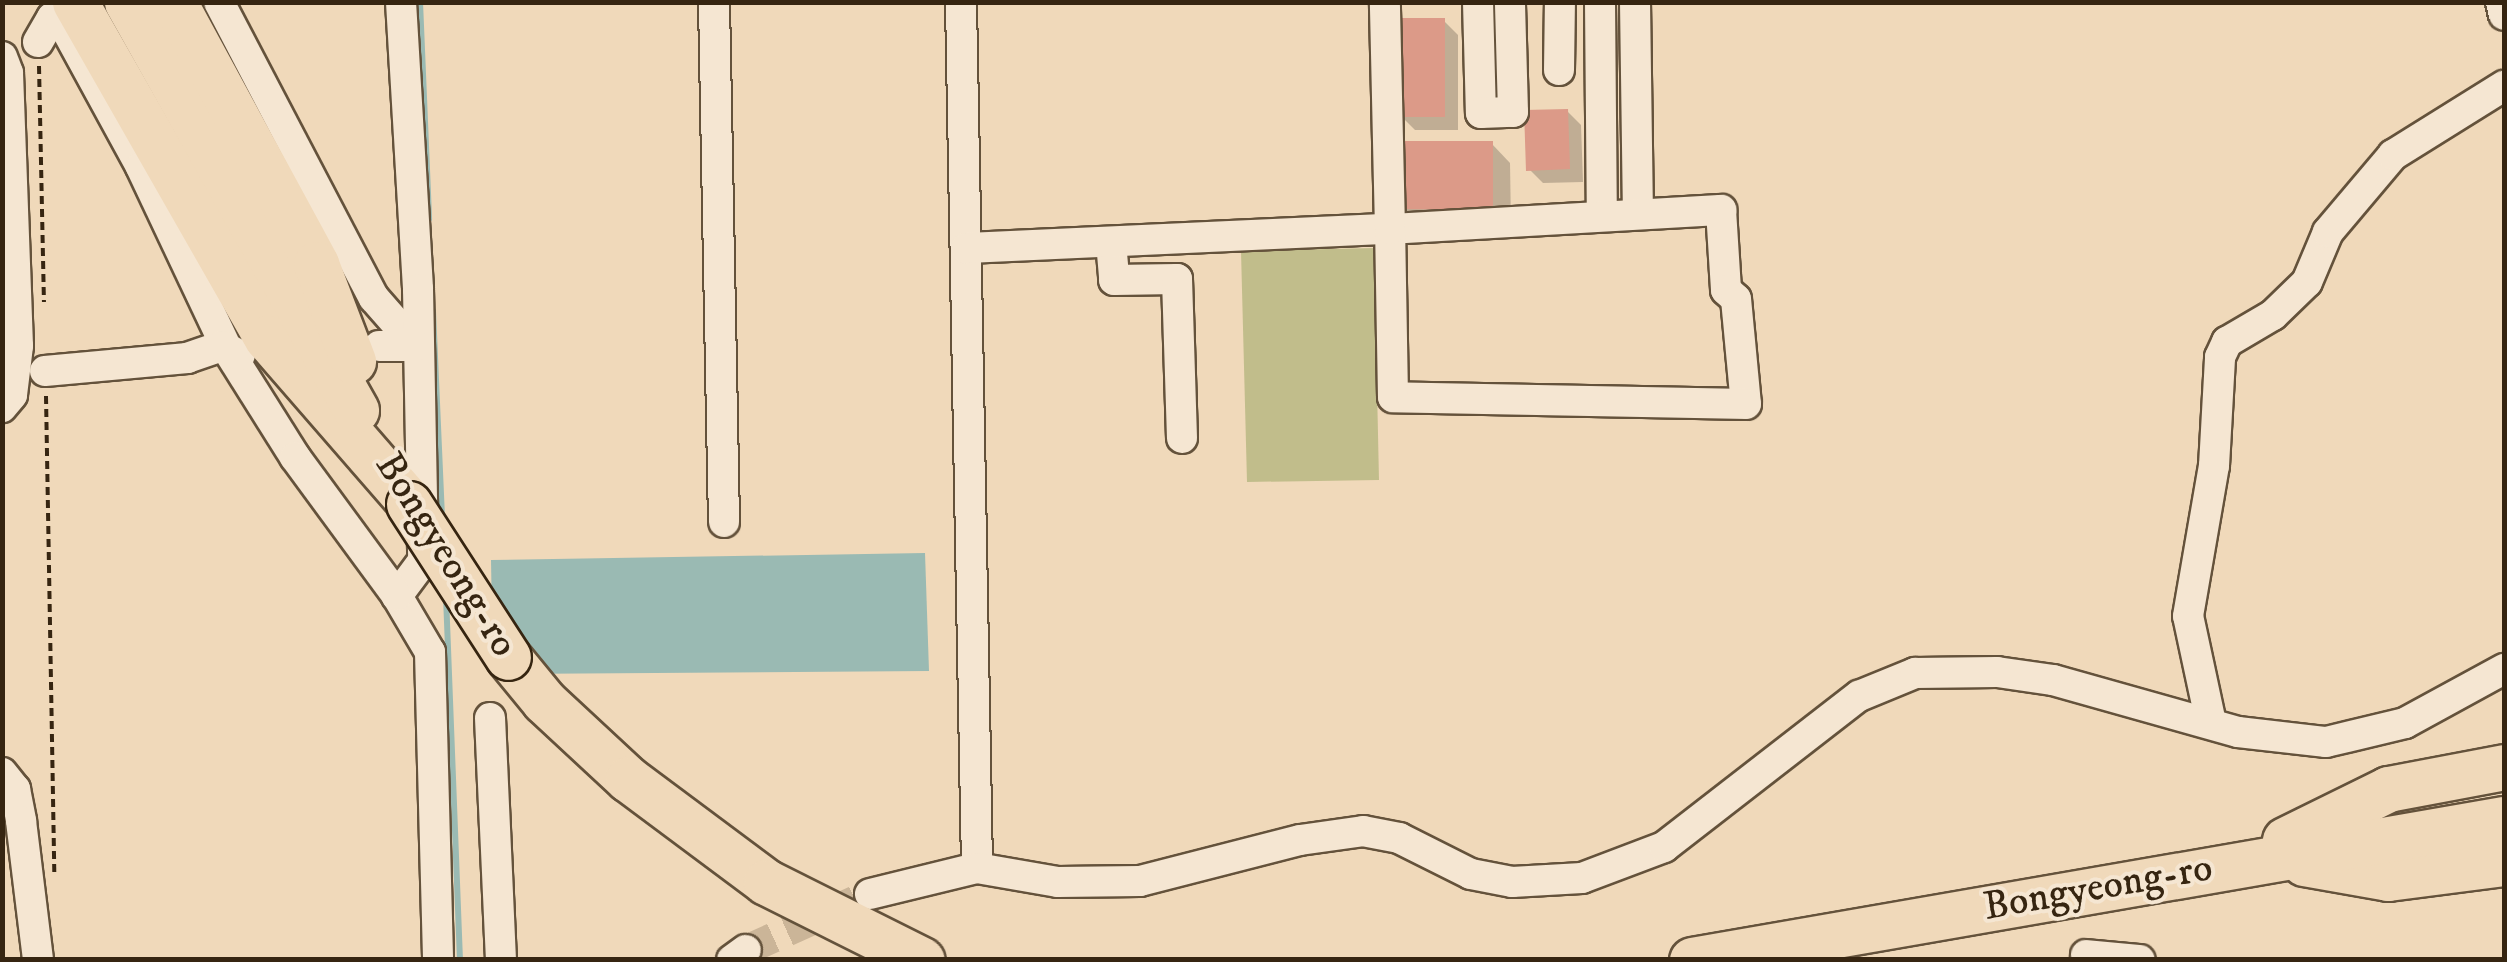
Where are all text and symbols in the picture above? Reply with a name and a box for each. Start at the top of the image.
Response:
street label: Bongyeong-ro [364,444,528,666]
street label: Bongyeong-ro [1980,844,2216,932]

